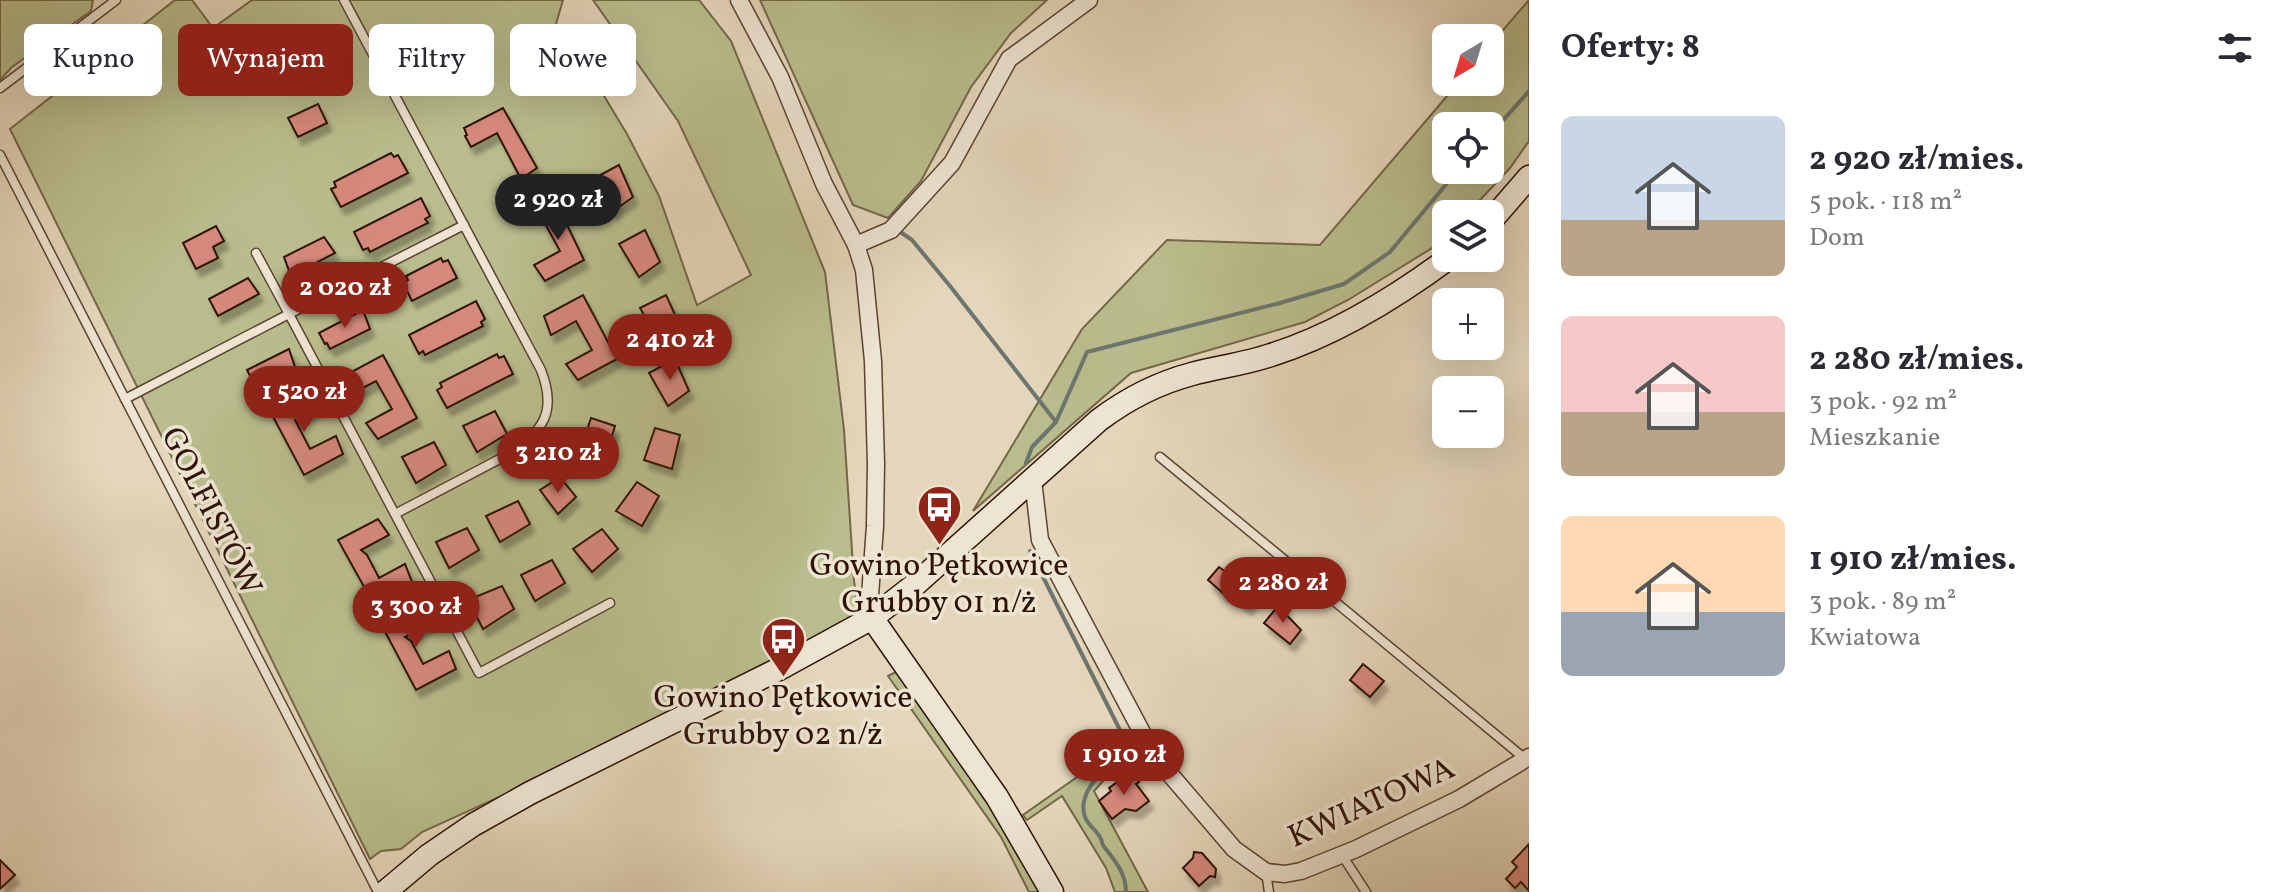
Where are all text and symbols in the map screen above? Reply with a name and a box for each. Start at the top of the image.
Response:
chip: Kupno [24,24,162,96]
chip: Wynajem [178,24,353,96]
chip: Filtry [369,24,494,96]
chip: Nowe [510,24,636,96]
north arrow [1432,24,1504,96]
map controls [1432,24,1504,448]
text: Oferty: 8 [1561,25,1700,72]
icon: filters [2213,26,2257,70]
button: locate [1432,112,1504,184]
text: 2 920 zł/mies. [1809,137,2025,184]
icon: home [1625,148,1721,244]
pin: 2 920 zł [475,174,641,242]
text: 2 920 zł [513,182,603,218]
text: 5 pok. · 118 m² [1809,184,1962,220]
button: layers [1432,200,1504,272]
text: Dom [1809,220,1865,256]
pin: 2 020 zł [262,262,428,330]
text: 2 020 zł [299,270,391,306]
button: + [1432,288,1504,360]
pin: 2 410 zł [587,314,753,382]
text: 2 410 zł [626,322,714,358]
text: 2 280 zł/mies. [1809,337,2024,384]
icon: home [1625,348,1721,444]
pin: 1 520 zł [221,366,387,434]
text: 1 520 zł [262,374,346,410]
button: − [1432,376,1504,448]
text: 3 pok. · 92 m² [1809,384,1957,420]
street label: GOLFISTÓW [149,420,271,604]
text: Mieszkanie [1809,420,1940,456]
pin: 3 210 zł [475,427,641,495]
text: 3 210 zł [515,435,601,471]
bus stop icon: Gowino Pętkowice Grubby 01 n/ż [915,484,963,547]
text: 1 910 zł/mies. [1809,537,2017,584]
place label: Gowino Pętkowice Grubby 01 n/ż [810,545,1068,626]
icon: home [1625,548,1721,644]
pin: 2 280 zł [1200,557,1366,625]
text: 2 280 zł [1238,565,1328,601]
pin: 3 300 zł [333,581,499,649]
text: 3 pok. · 89 m² [1809,584,1956,620]
text: 3 300 zł [371,589,461,625]
bus stop icon: Gowino Pętkowice Grubby 02 n/ż [759,616,807,679]
text: Kwiatowa [1809,620,1921,656]
place label: Gowino Pętkowice Grubby 02 n/ż [654,677,912,758]
pin: 1 910 zł [1041,729,1207,797]
text: 1 910 zł [1082,737,1166,773]
street label: KWIATOWA [1282,748,1462,860]

